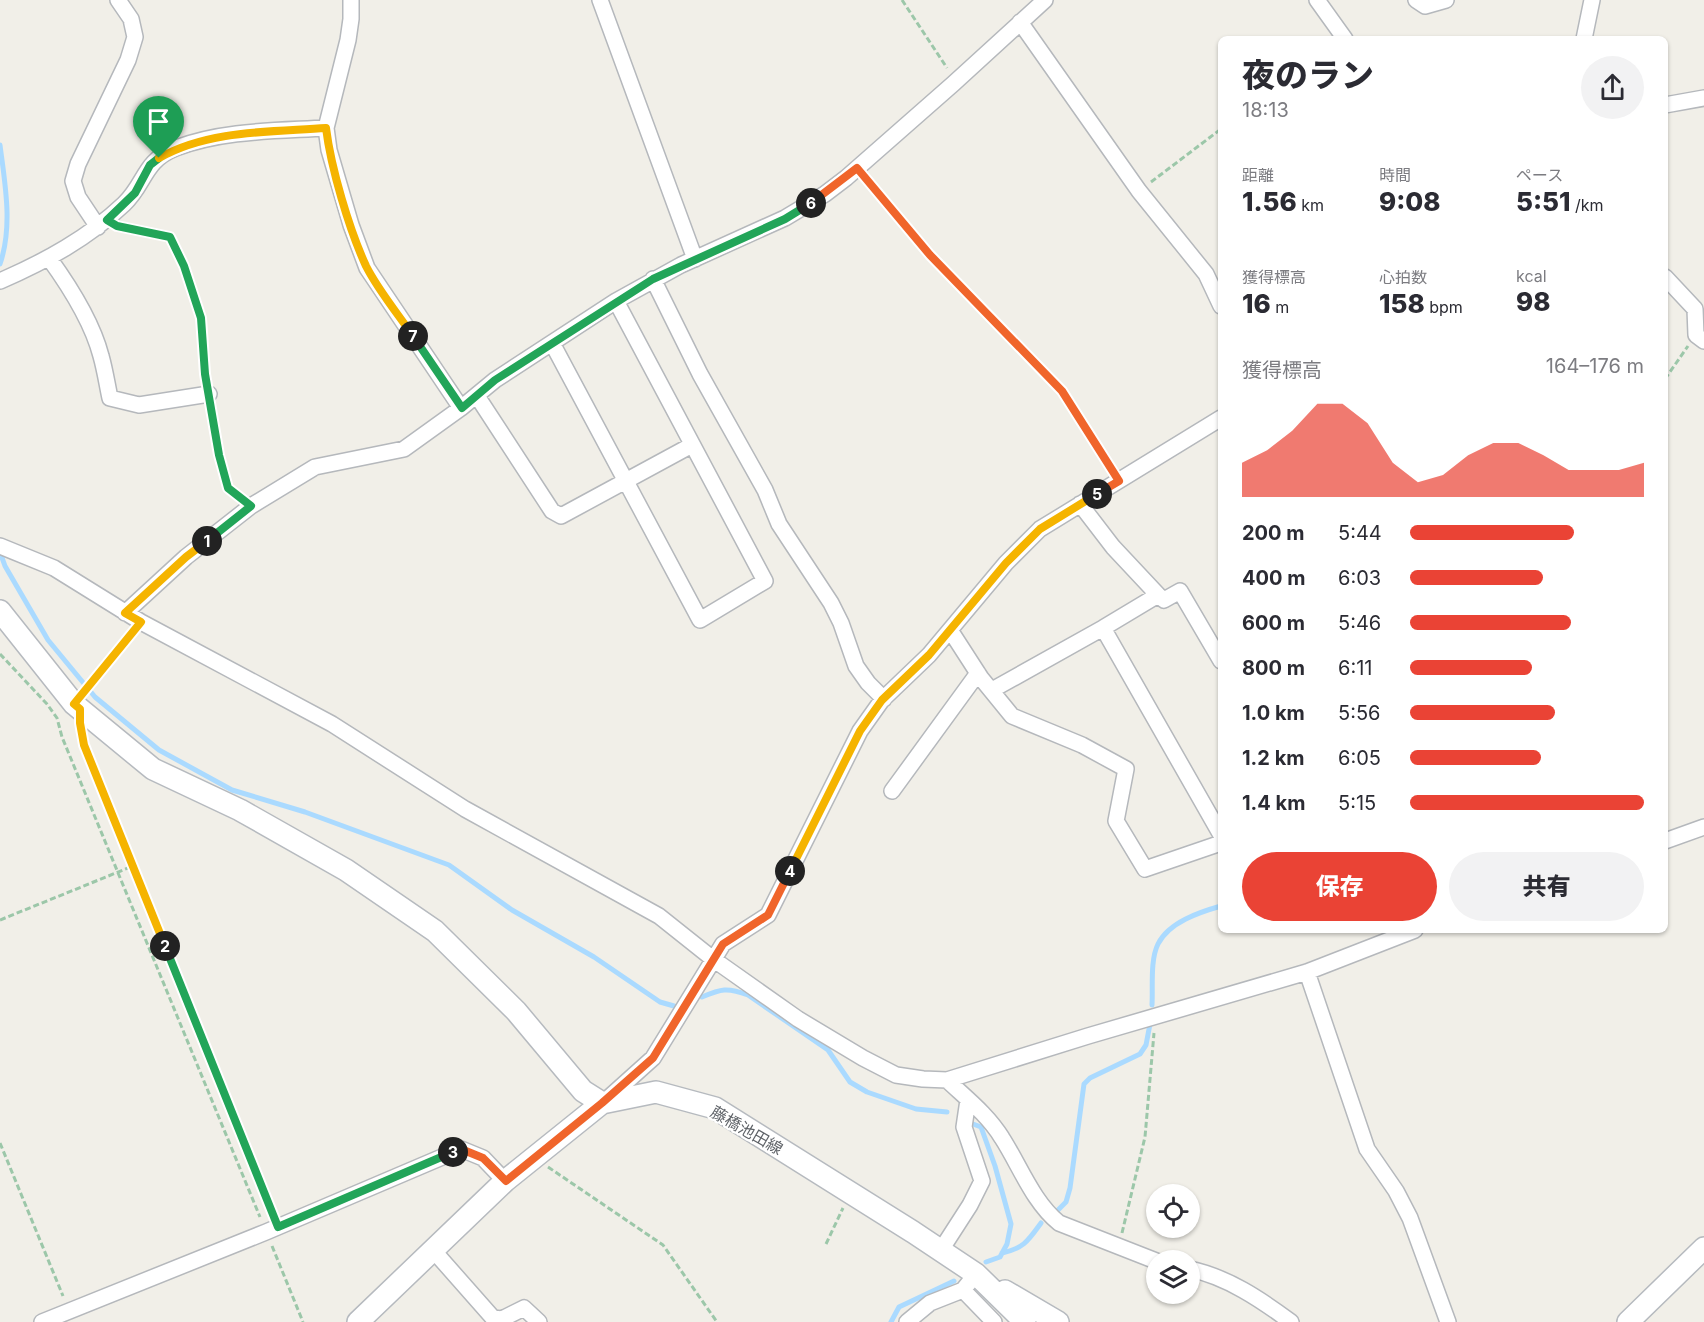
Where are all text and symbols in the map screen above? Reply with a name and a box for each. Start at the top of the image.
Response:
text: 夜のラン [1242,55,1374,95]
button: share [1581,56,1644,119]
pin [133,96,184,158]
text: 18:13 [1242,98,1289,122]
icon: arrive [142,105,175,138]
text: 距離 [1242,165,1274,185]
text: 時間 [1379,165,1411,185]
text: ペース [1516,165,1563,185]
text: 1.56 [1242,186,1297,217]
text: 9:08 [1379,186,1441,217]
text: 5:51 [1516,186,1571,217]
pin: 6 [796,188,826,218]
text: 6 [806,193,816,213]
text: km [1297,195,1324,215]
text: /km [1571,195,1604,215]
text: kcal [1516,266,1547,286]
text: 獲得標高 [1242,267,1306,287]
text: 心拍数 [1379,267,1427,287]
text: 98 [1516,286,1550,317]
text: 16 [1242,288,1271,319]
text: 158 [1379,288,1425,319]
text: m [1271,297,1289,317]
text: bpm [1425,297,1463,317]
pin: 7 [398,321,428,351]
text: 7 [408,326,418,346]
text: 164–176 m [1546,354,1644,378]
text: 獲得標高 [1242,358,1322,382]
pin: 5 [1082,479,1112,509]
text: 5 [1092,484,1102,504]
text: 200 m [1242,521,1305,545]
text: 5:44 [1338,521,1382,545]
pin: 1 [192,526,222,556]
text: 1 [204,531,210,551]
text: 400 m [1242,566,1306,590]
text: 6:03 [1338,566,1381,590]
text: 600 m [1242,611,1305,635]
text: 5:46 [1338,611,1381,635]
text: 800 m [1242,656,1305,680]
text: 6:11 [1338,656,1372,680]
text: 1.0 km [1242,701,1305,725]
text: 5:56 [1338,701,1380,725]
text: 1.2 km [1242,746,1305,770]
text: 6:05 [1338,746,1381,770]
text: 1.4 km [1242,791,1305,815]
text: 5:15 [1338,791,1376,815]
button: 保存 [1242,852,1437,921]
button: 共有 [1449,852,1644,921]
pin: 4 [775,856,805,886]
text: 4 [785,861,795,881]
pin: 2 [150,931,180,961]
text: 2 [160,936,170,956]
street label: 藤橋池田線 [707,1101,787,1159]
pin: 3 [438,1137,468,1167]
text: 3 [448,1142,458,1162]
map controls [1146,1184,1200,1304]
button: locate [1146,1184,1200,1238]
button: layers [1146,1250,1200,1304]

